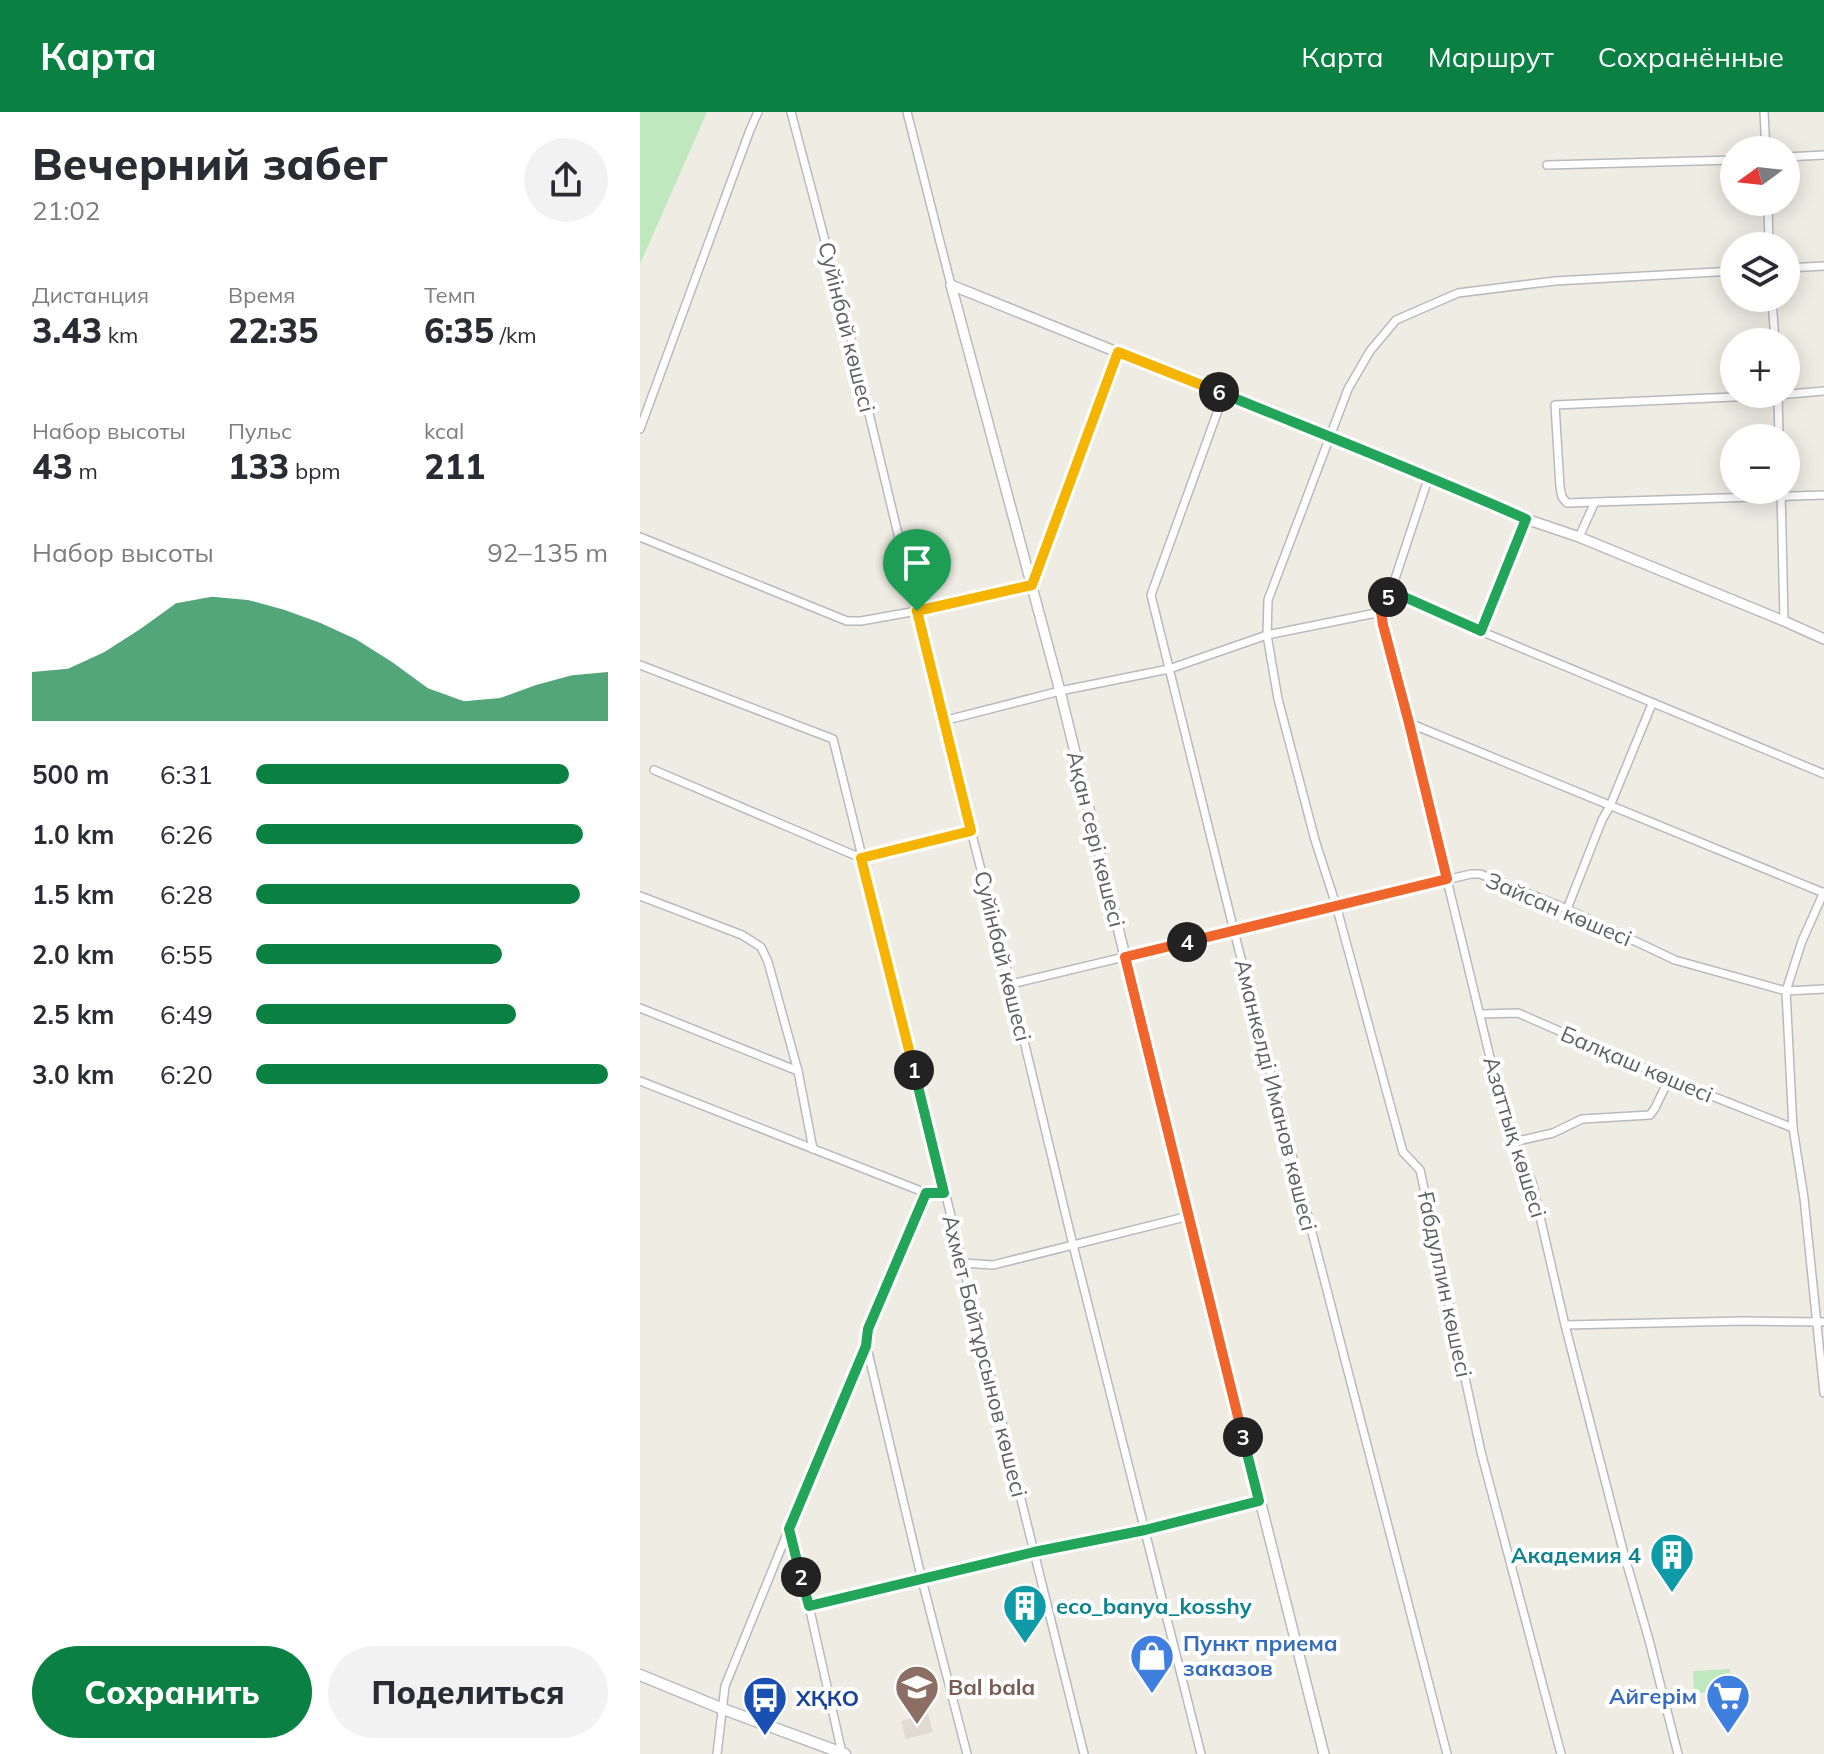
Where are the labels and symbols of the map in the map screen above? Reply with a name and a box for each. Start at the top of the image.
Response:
north arrow [1720,136,1800,216]
street label: Суйінбай көшесі [812,239,882,415]
pin: 6 [1199,372,1239,412]
pin [883,529,951,611]
pin: 5 [1368,577,1408,617]
street label: Ақан сері көшесі [1061,748,1131,930]
street label: Зайсан көшесі [1482,866,1636,952]
street label: Суйінбай көшесі [968,868,1038,1044]
pin: 4 [1167,922,1207,962]
street label: Аманкелді Иманов көшесі [1229,956,1323,1234]
street label: Балқаш көшесі [1557,1019,1717,1109]
pin: 1 [894,1050,934,1090]
street label: Азаттық көшесі [1477,1053,1553,1221]
street label: Ғабдуллин көшесі [1412,1188,1478,1380]
street label: Ахмет Байтұрсынов көшесі [936,1212,1034,1500]
pin: 3 [1223,1417,1263,1457]
building icon: Академия 4 [1648,1531,1696,1594]
place label: Академия 4 [1511,1541,1641,1569]
pin: 2 [781,1557,821,1597]
building icon: eco_banya_kosshy [1001,1582,1049,1645]
place label: eco_banya_kosshy [1056,1592,1252,1620]
place label: Пункт приема заказов [1183,1629,1338,1682]
shop icon: Пункт приема заказов [1128,1632,1176,1695]
school or university icon: Bal bala [893,1663,941,1726]
supermarket icon: Айгерім [1704,1672,1752,1735]
place label: Bal bala [948,1673,1035,1701]
bus stop icon: ХҚКО [741,1674,789,1737]
place label: Айгерім [1609,1682,1697,1710]
place label: ХҚКО [795,1684,859,1712]

